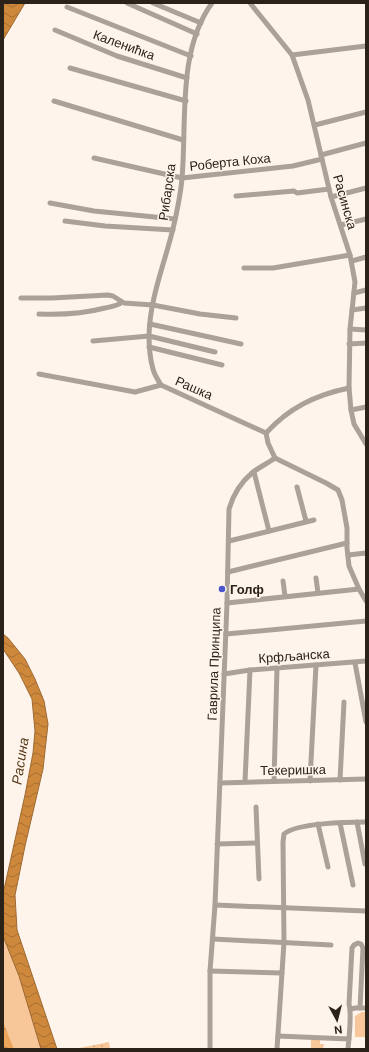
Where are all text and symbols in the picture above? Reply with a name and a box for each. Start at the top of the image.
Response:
street label: Каленићка [91,26,158,64]
street label: Роберта Коха [189,149,272,175]
street label: Рибарска [155,162,180,222]
street label: Расинска [329,173,361,232]
street label: Рашка [173,372,216,404]
place label: Голф [230,581,264,598]
marker: Голф [217,584,227,594]
street label: Гаврила Принципа [204,606,224,721]
street label: Крфљанска [258,645,331,667]
water label: Расина [7,736,33,786]
street label: Текеришка [260,761,327,779]
north arrow [317,1000,357,1040]
text: N [333,1022,343,1037]

